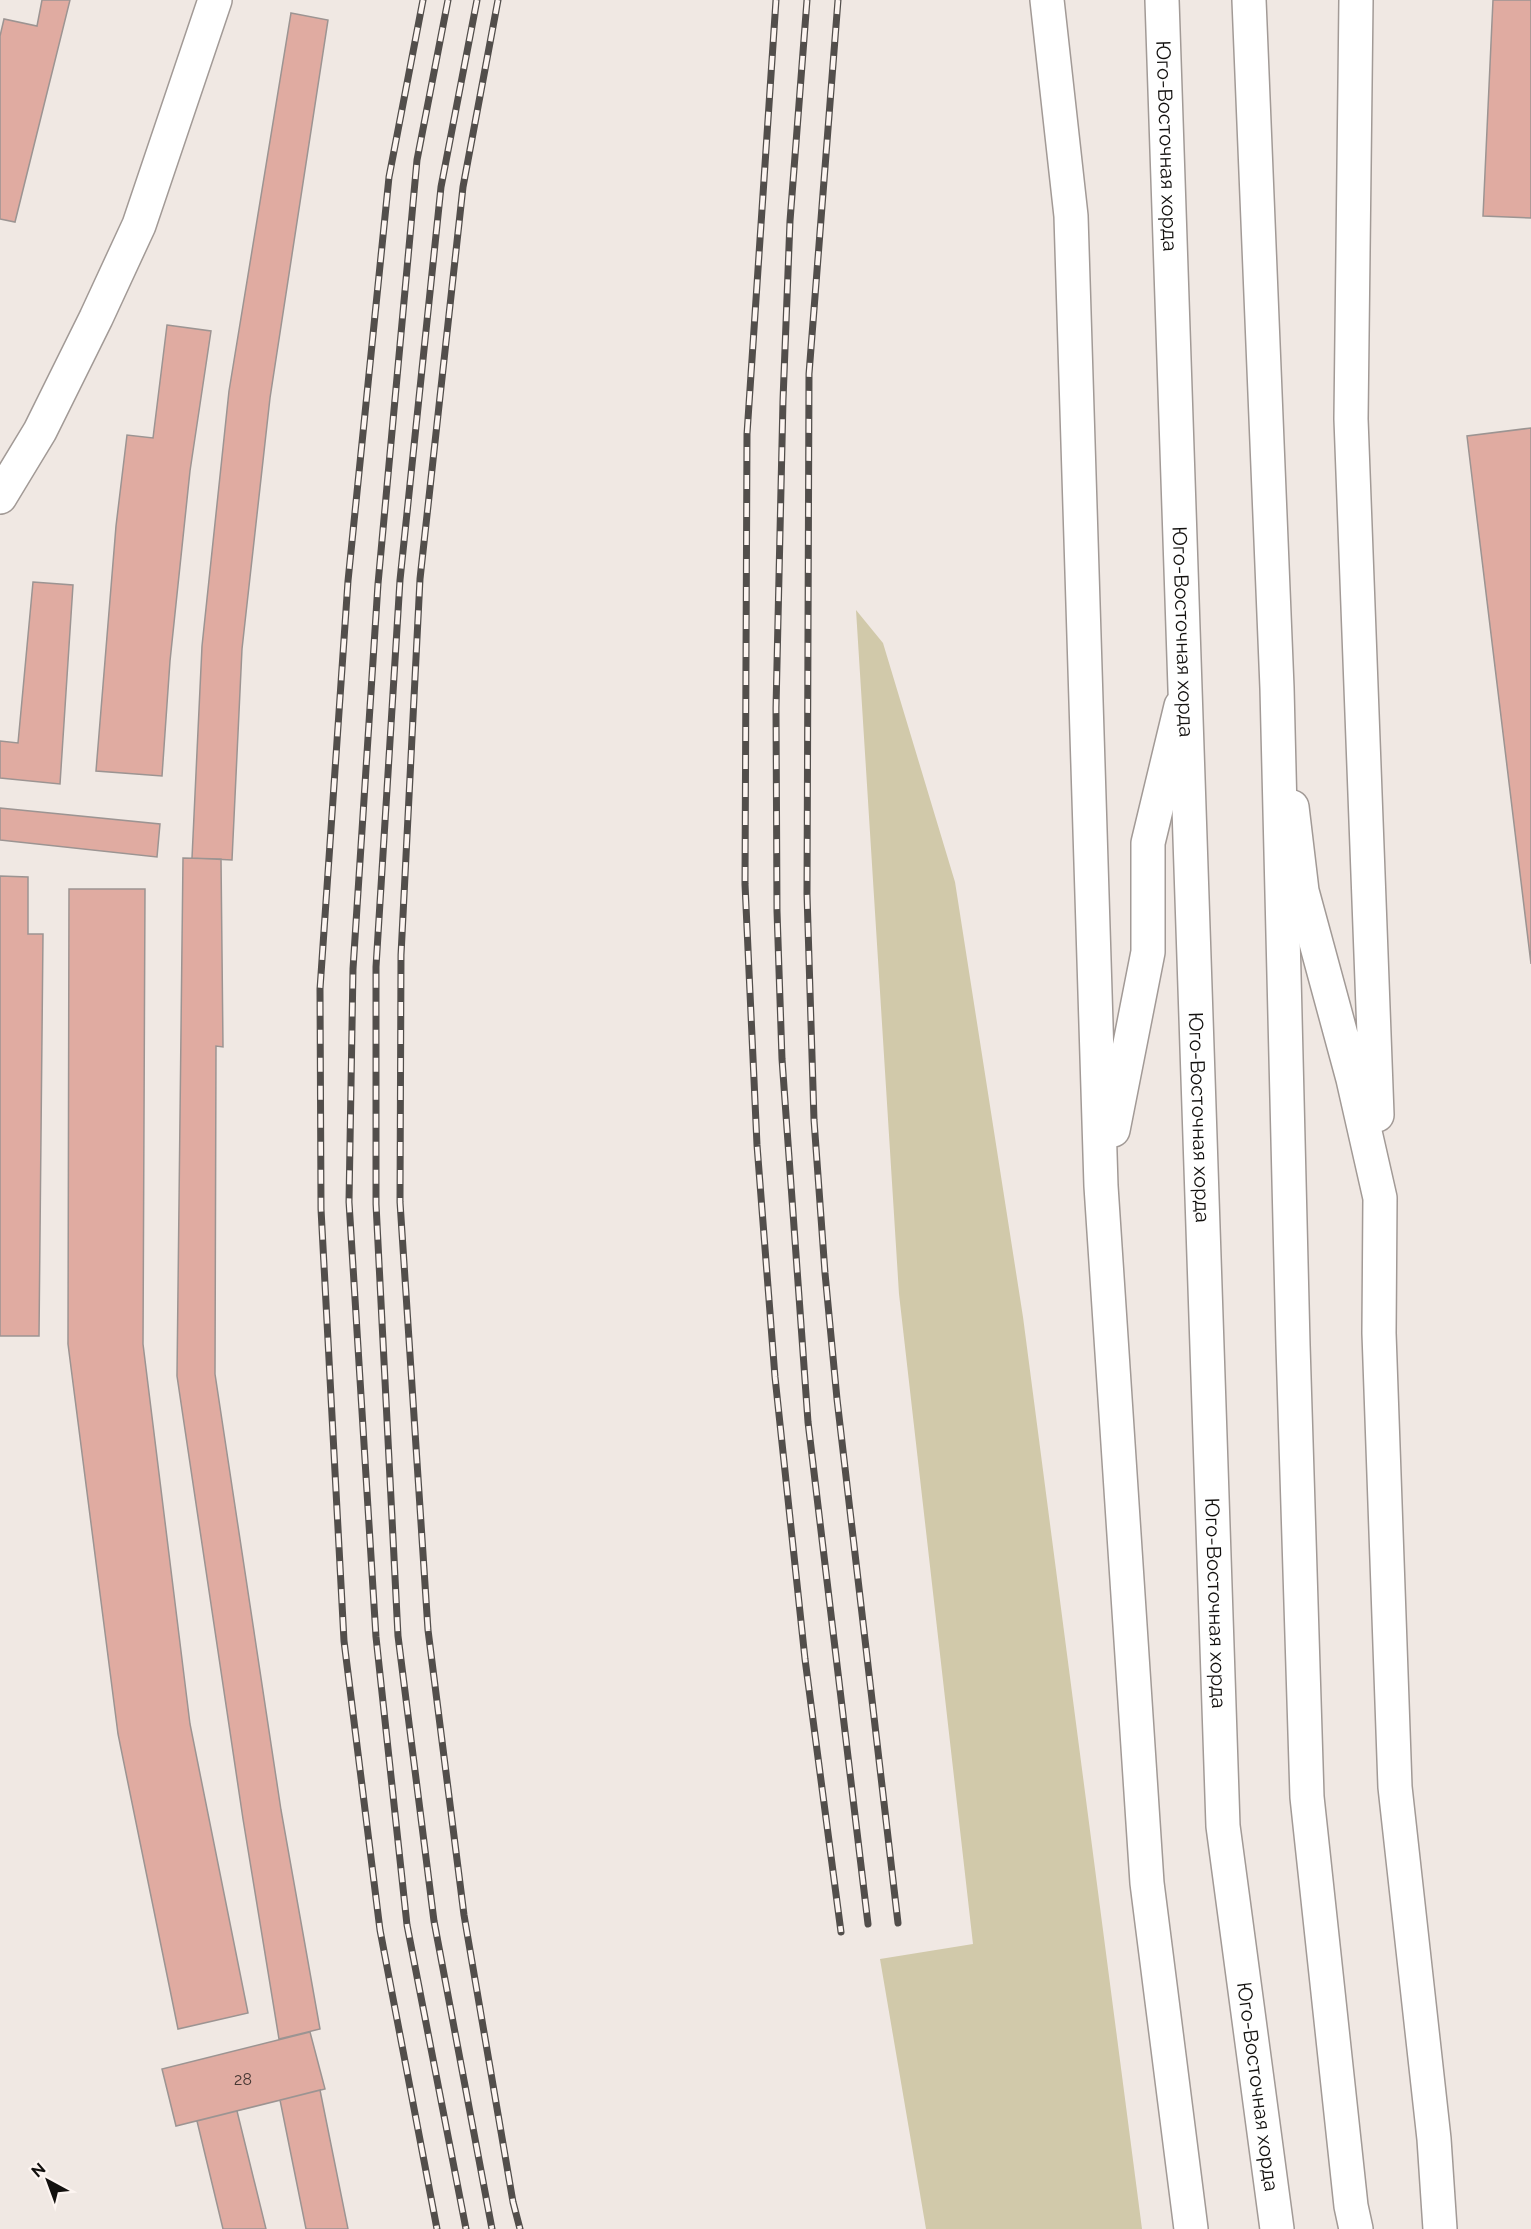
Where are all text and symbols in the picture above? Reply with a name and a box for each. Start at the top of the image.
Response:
street label: Юго-Восточная хорда [1151,40,1182,252]
street label: Юго-Восточная хорда [1168,526,1199,737]
street label: Юго-Восточная хорда [1184,1012,1215,1223]
street label: Юго-Восточная хорда [1200,1497,1231,1709]
street label: Юго-Восточная хорда [1232,1981,1284,2193]
house number: 28 [234,2070,252,2089]
north arrow [18,2151,78,2211]
text: N [28,2159,49,2181]

